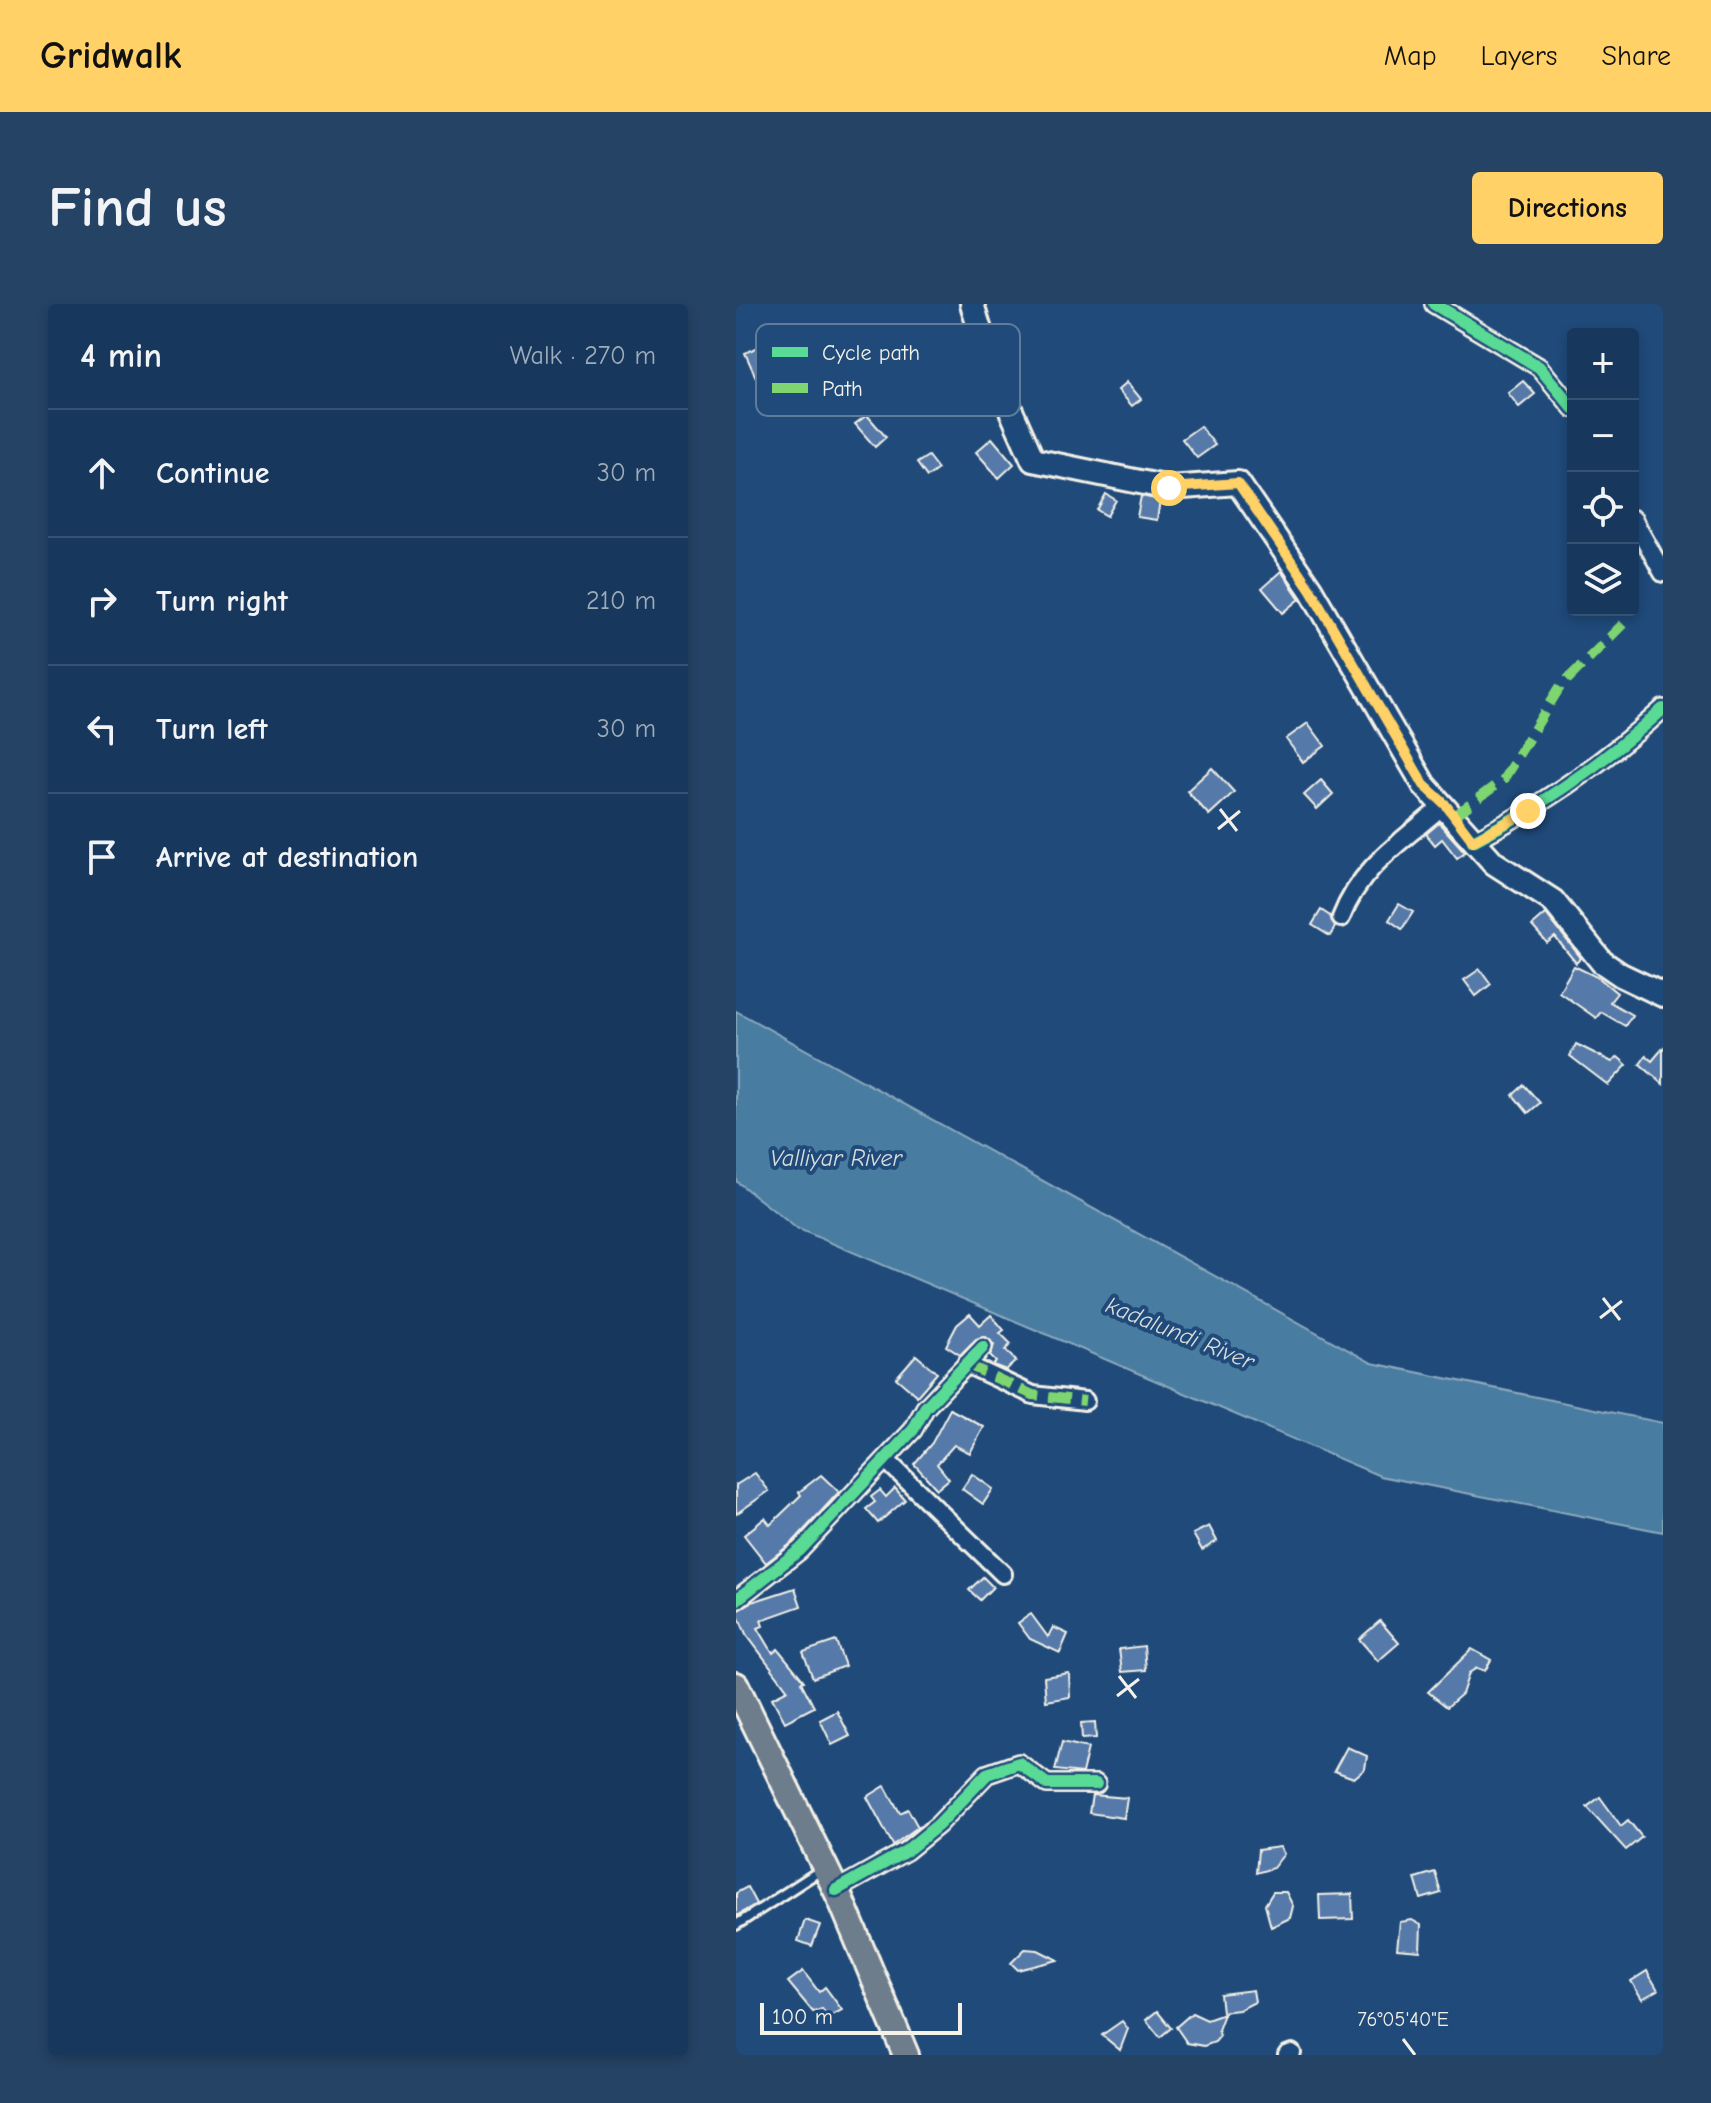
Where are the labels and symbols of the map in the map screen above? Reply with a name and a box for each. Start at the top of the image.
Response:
legend [756,324,1020,416]
text: Cycle path [822,340,920,366]
text: Path [822,376,863,402]
route start [1151,470,1187,506]
route end [1510,793,1546,829]
water label: Valliyar River [770,1144,903,1172]
water label: kadalundi River [1102,1290,1260,1376]
scale bar [760,1999,962,2035]
text: 76°05'40"E [1357,2008,1449,2031]

